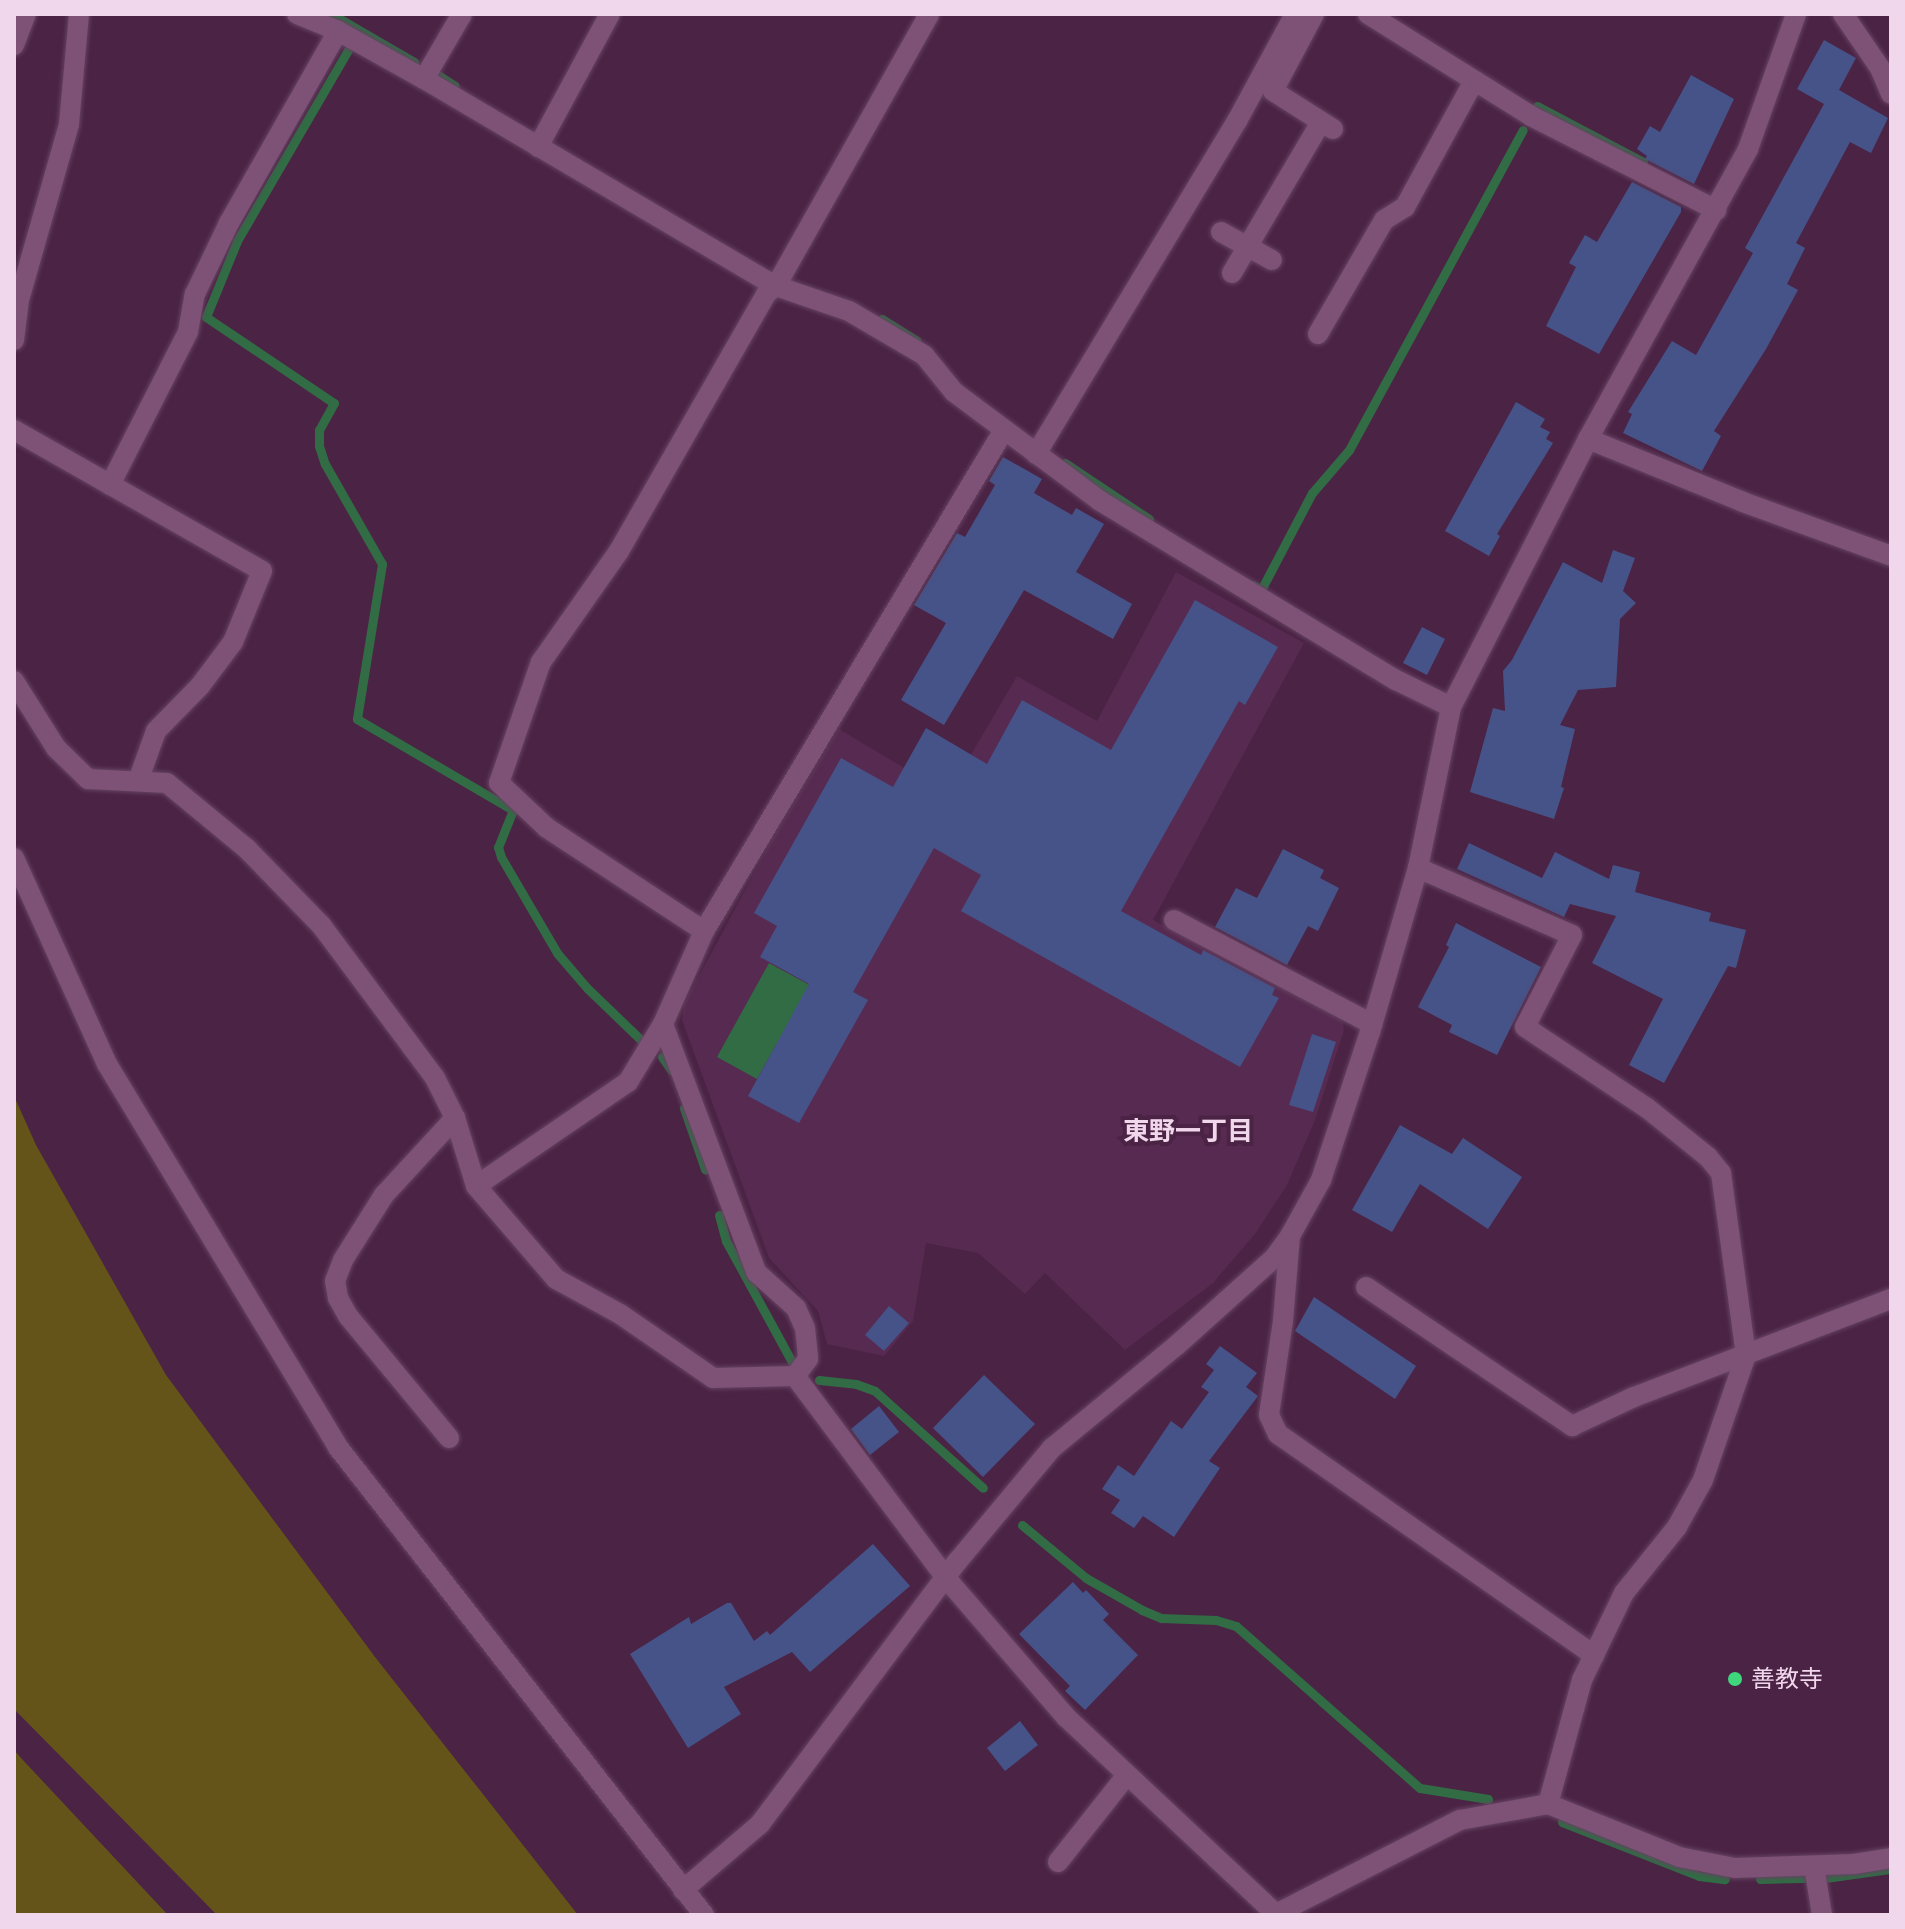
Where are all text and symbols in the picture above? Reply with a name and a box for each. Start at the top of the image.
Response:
district label: 東野一丁目 [1123,1115,1253,1147]
place label: 善教寺 [1751,1665,1823,1693]
marker: 善教寺 [1726,1670,1744,1688]

